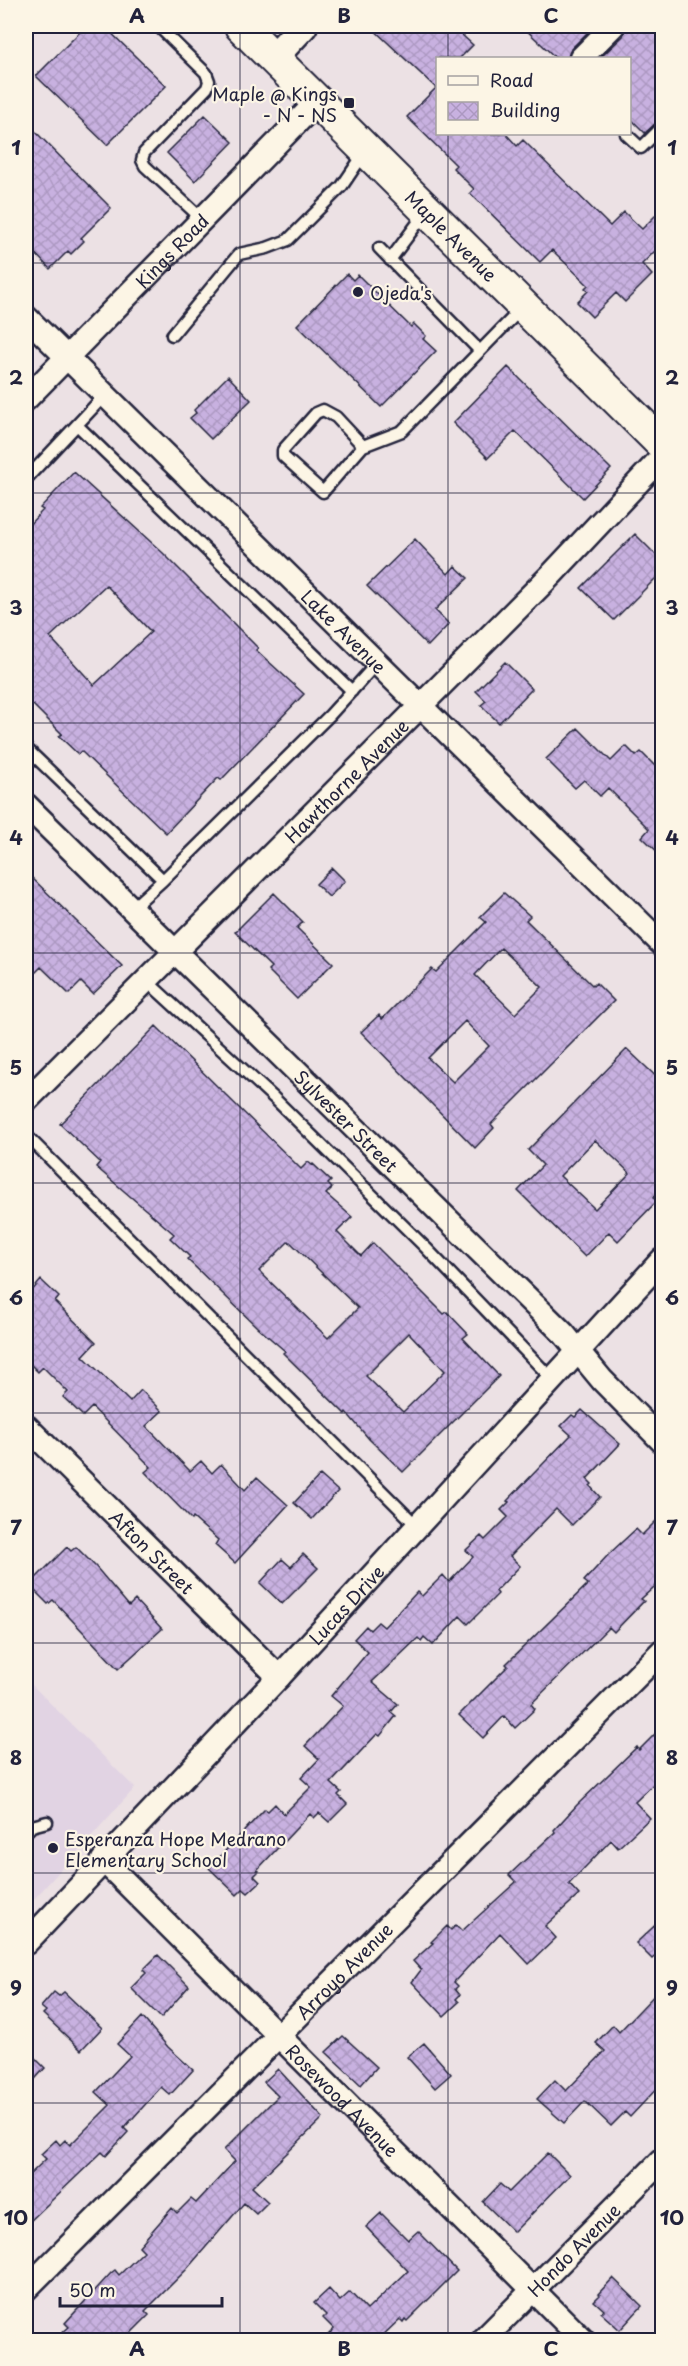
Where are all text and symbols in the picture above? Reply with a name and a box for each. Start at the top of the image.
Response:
text: A [129,0,145,30]
text: B [337,0,351,30]
text: C [543,0,559,30]
legend [436,57,631,135]
text: Road [490,66,534,93]
place label: Maple @ Kings - N - NS [212,80,337,128]
marker: Maple @ Kings - N - NS [342,96,356,110]
text: Building [490,96,560,123]
text: 1 [11,132,21,162]
text: 1 [667,132,677,162]
street label: Maple Avenue [400,183,504,287]
street label: Kings Road [129,207,214,294]
place label: Ojeda's [370,279,432,306]
marker: Ojeda's [351,285,365,299]
text: 2 [9,362,23,392]
text: 2 [665,362,679,392]
street label: Lake Avenue [296,583,393,679]
text: 3 [9,592,23,622]
text: 3 [665,592,679,622]
street label: Hawthorne Avenue [278,712,414,849]
text: 4 [9,822,23,852]
text: 4 [665,822,679,852]
text: 5 [10,1052,22,1082]
text: 5 [666,1052,678,1082]
street label: Sylvester Street [289,1063,405,1178]
text: 6 [9,1282,23,1312]
text: 6 [665,1282,679,1312]
street label: Afton Street [104,1503,201,1600]
text: 7 [10,1512,22,1542]
text: 7 [666,1512,678,1542]
street label: Lucas Drive [302,1558,390,1650]
text: 8 [10,1742,22,1772]
text: 8 [666,1742,678,1772]
place label: Esperanza Hope Medrano Elementary School [65,1825,286,1873]
marker: Esperanza Hope Medrano Elementary School [46,1841,60,1855]
street label: Arroyo Avenue [289,1916,398,2025]
text: 9 [10,1972,22,2002]
text: 9 [666,1972,678,2002]
street label: Rosewood Avenue [280,2037,406,2163]
street label: Hondo Avenue [521,2196,626,2302]
text: 10 [4,2202,28,2232]
text: 10 [660,2202,684,2232]
scale bar [60,2270,222,2308]
text: 50 m [69,2276,116,2303]
text: A [129,2333,145,2363]
text: B [337,2333,351,2363]
text: C [543,2333,559,2363]

